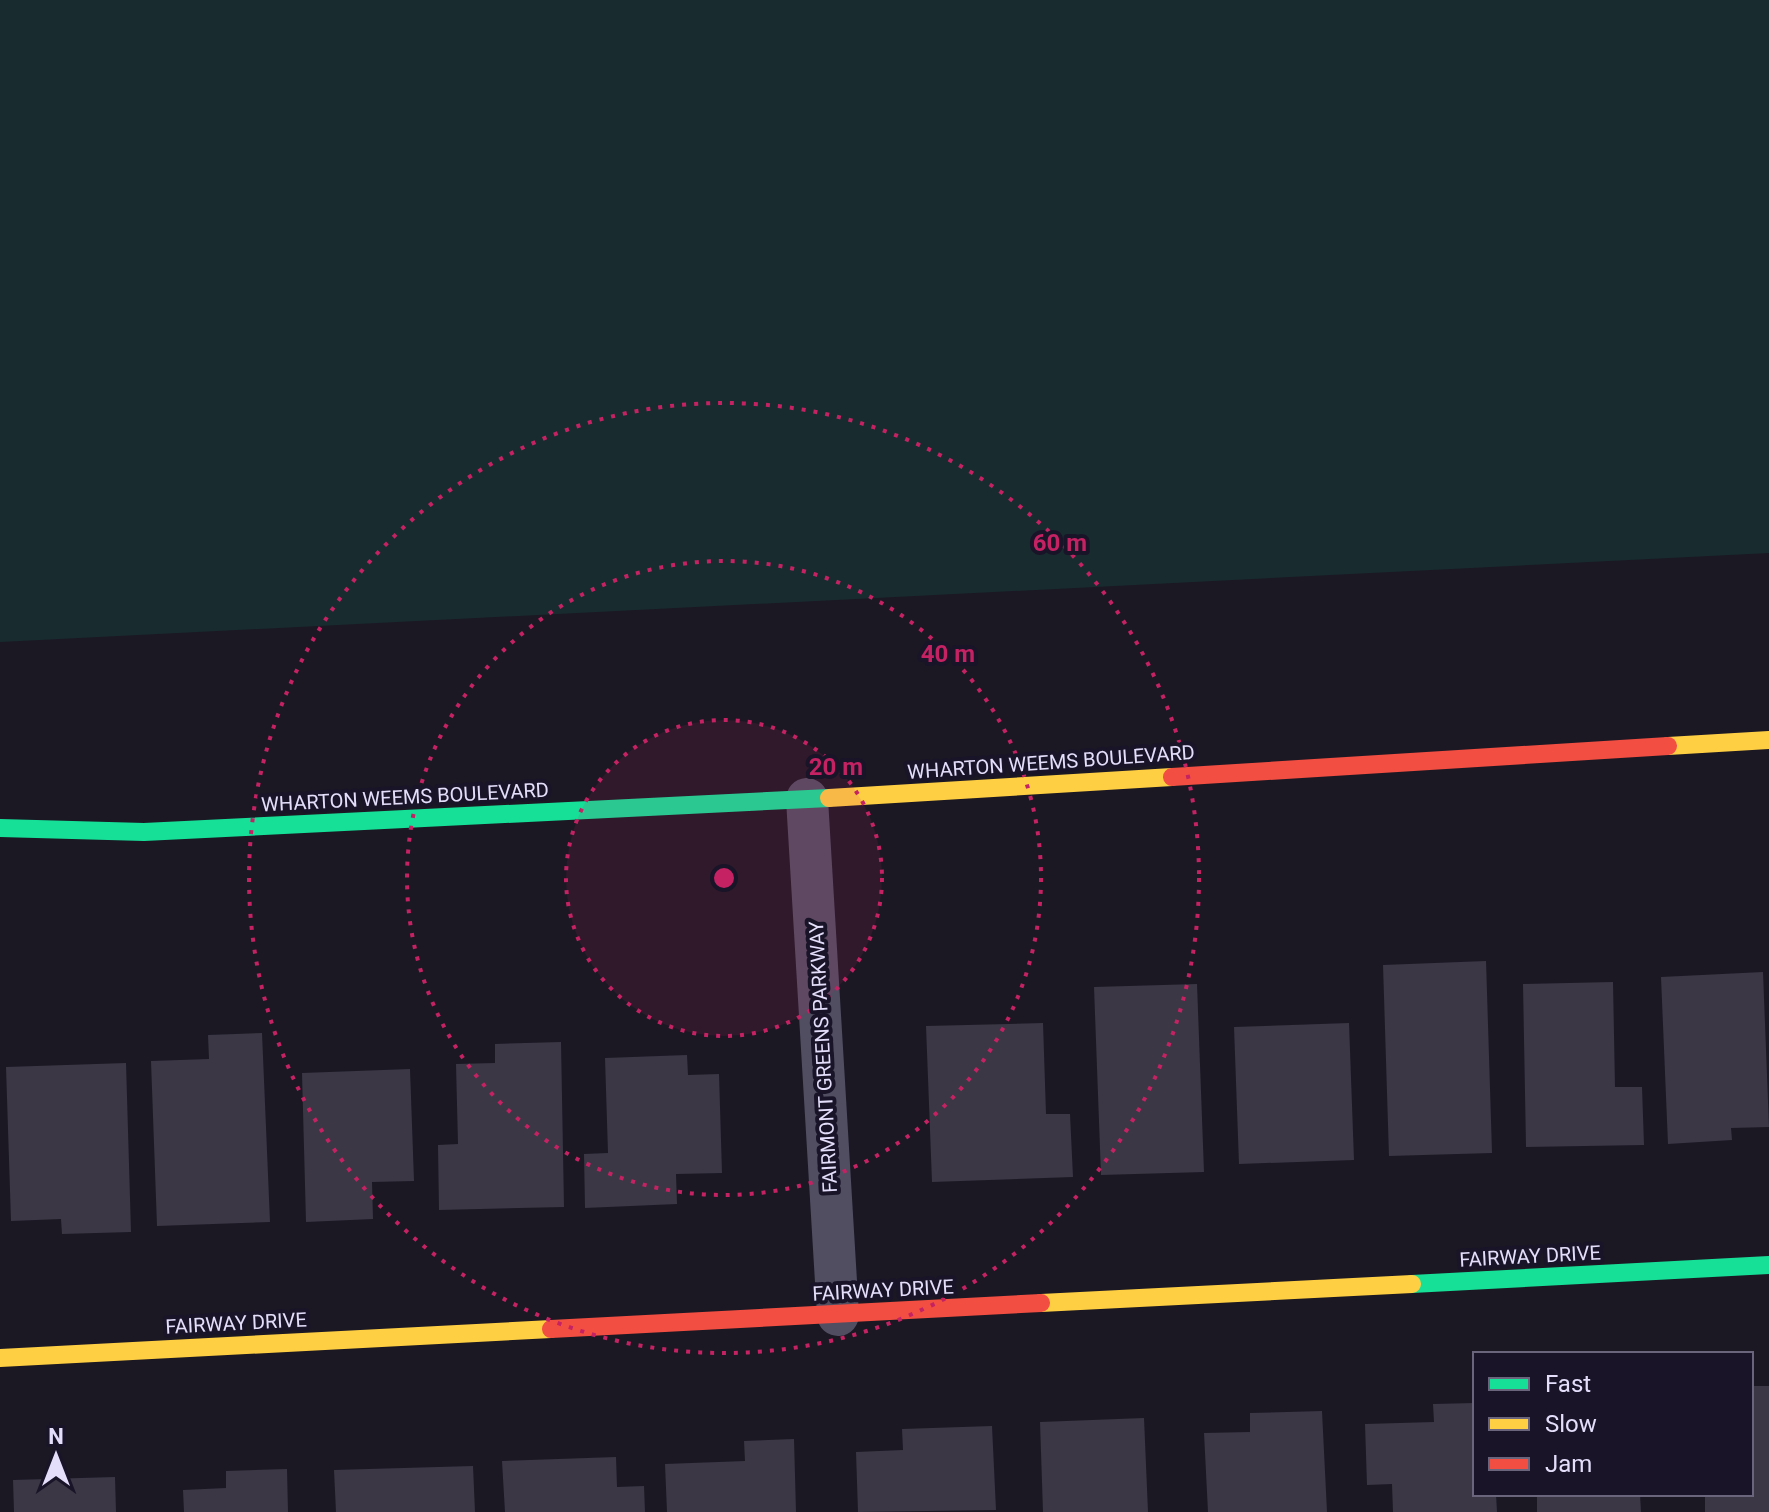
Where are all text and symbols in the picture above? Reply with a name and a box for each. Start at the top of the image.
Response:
text: 60 m [1033,529,1087,557]
text: 40 m [921,640,975,668]
street label: WHARTON WEEMS BOULEVARD [906,740,1196,784]
text: 20 m [809,753,863,781]
street label: WHARTON WEEMS BOULEVARD [261,777,549,817]
centre of rings [710,864,738,892]
street label: FAIRMONT GREENS PARKWAY [804,920,842,1194]
street label: FAIRWAY DRIVE [1459,1240,1601,1272]
street label: FAIRWAY DRIVE [812,1274,954,1306]
street label: FAIRWAY DRIVE [165,1307,307,1339]
legend [1473,1352,1753,1496]
text: Fast [1545,1370,1591,1398]
text: Slow [1545,1410,1597,1438]
north arrow [16,1416,96,1496]
text: N [48,1424,64,1449]
text: Jam [1545,1450,1592,1478]

